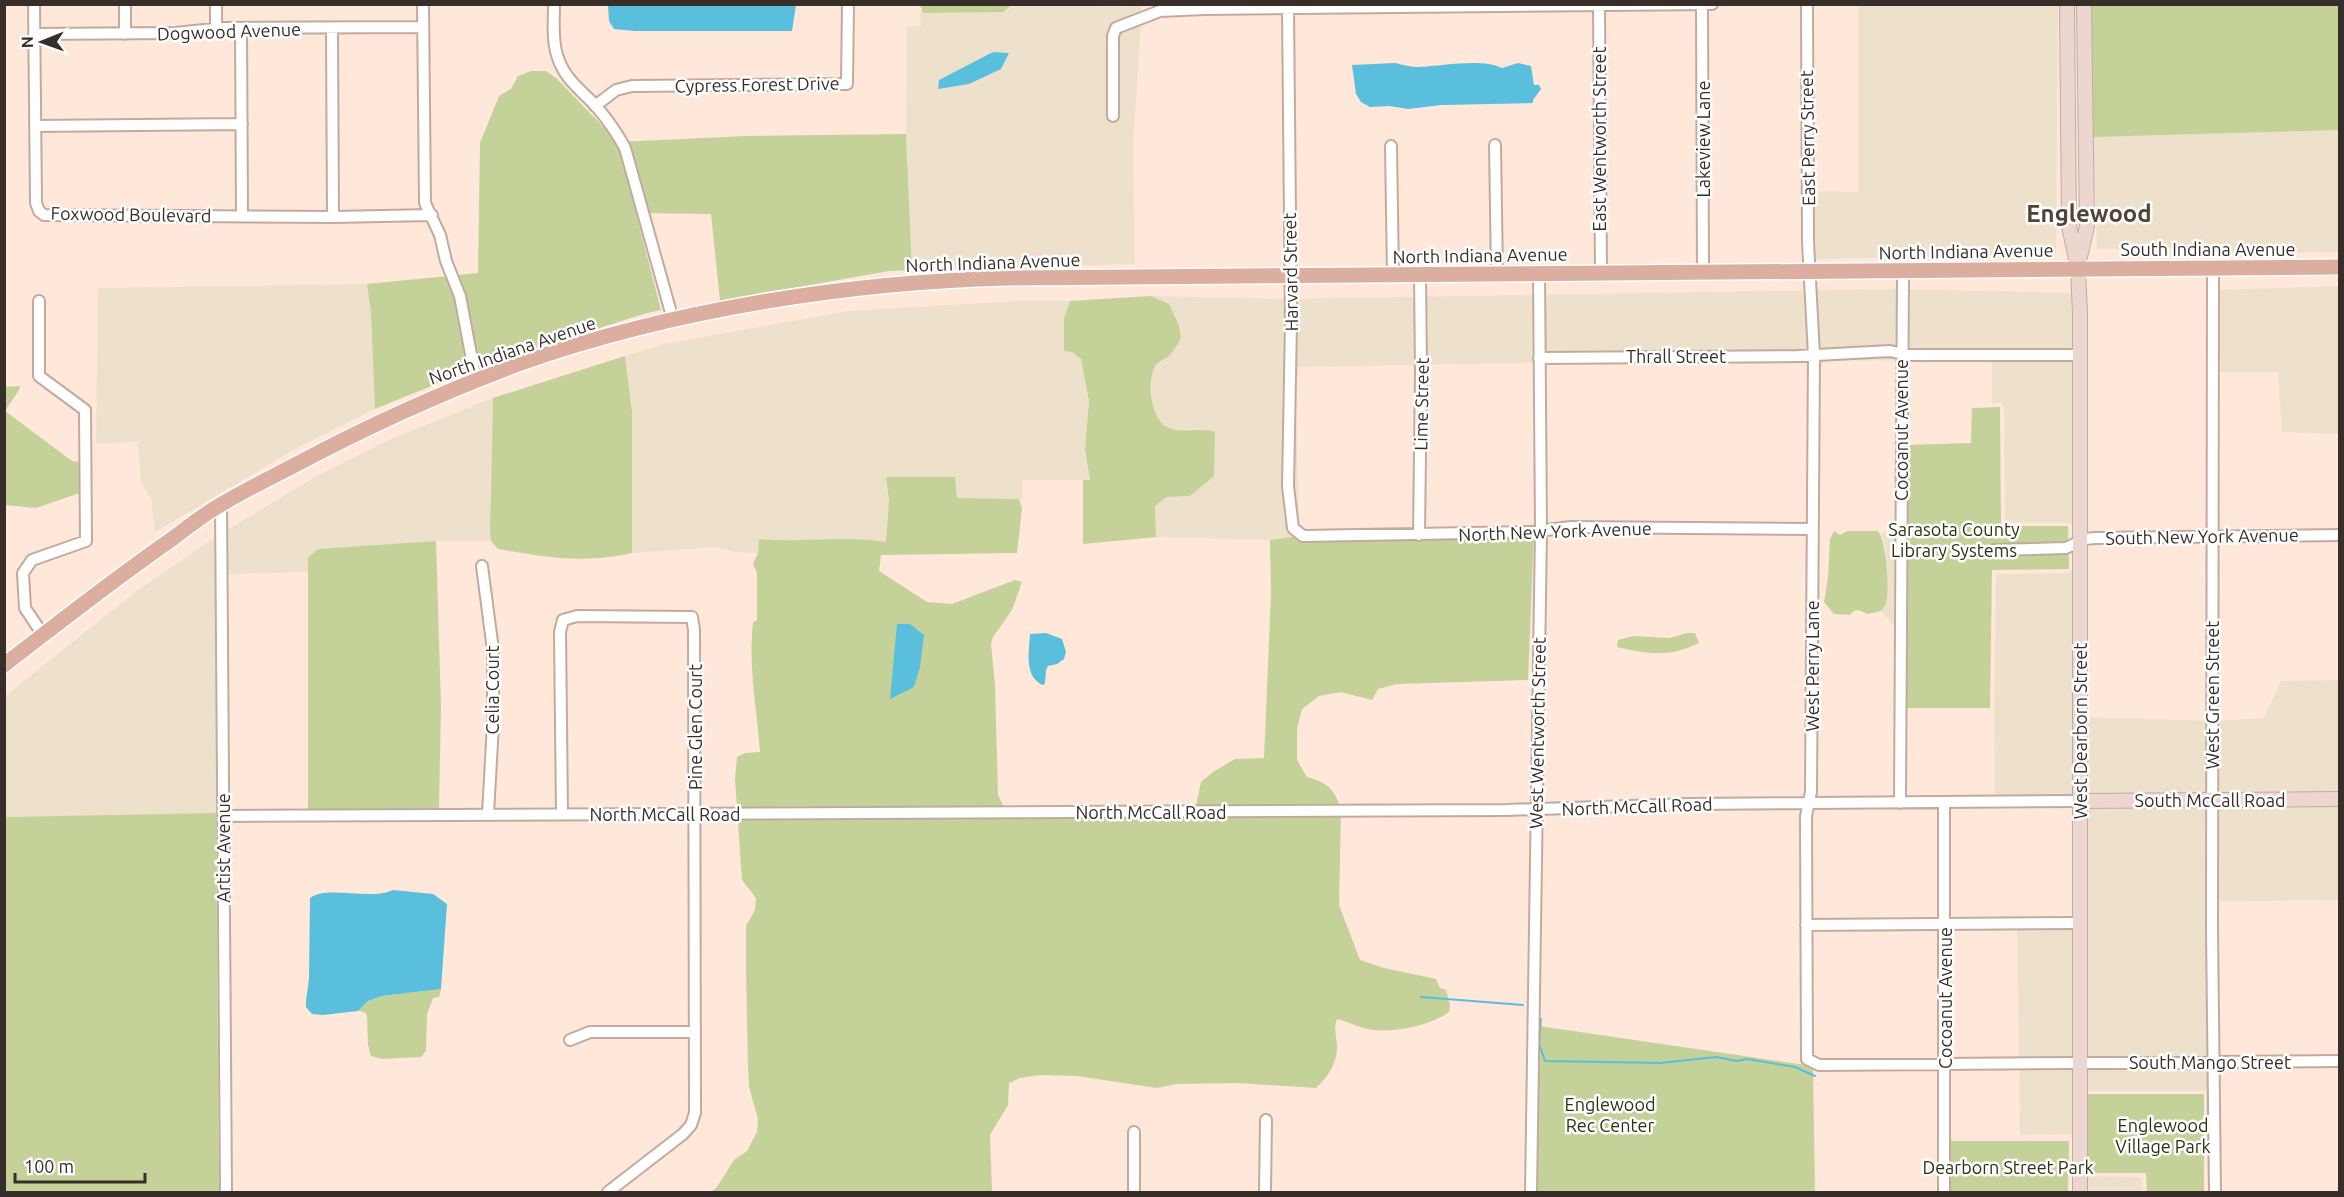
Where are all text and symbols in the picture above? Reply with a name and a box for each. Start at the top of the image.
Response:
north arrow [12,12,72,72]
street label: Dogwood Avenue [157,18,301,44]
text: N [18,36,36,48]
street label: East Wentworth Street [1589,46,1609,232]
street label: East Perry Street [1796,70,1818,206]
street label: Cypress Forest Drive [674,73,840,95]
street label: Lakeview Lane [1693,81,1713,197]
district label: Englewood [2026,200,2152,227]
street label: Foxwood Boulevard [50,203,212,225]
street label: Harvard Street [1279,212,1301,332]
street label: North Indiana Avenue [1878,239,2054,263]
street label: South Indiana Avenue [2120,239,2296,259]
street label: North Indiana Avenue [1392,243,1568,267]
street label: North Indiana Avenue [905,249,1081,275]
street label: North Indiana Avenue [426,312,598,388]
street label: Thrall Street [1626,346,1726,366]
street label: Lime Street [1410,357,1432,451]
street label: Cocoanut Avenue [1891,359,1911,501]
street label: North New York Avenue [1458,518,1652,544]
park label: Sarasota County Library Systems [1888,519,2020,560]
street label: South New York Avenue [2105,524,2299,548]
street label: West Perry Lane [1802,600,1822,732]
street label: West Green Street [2202,621,2222,769]
street label: West Wentworth Street [1525,637,1549,829]
street label: West Dearborn Street [2070,643,2090,819]
street label: Celia Court [482,645,502,735]
street label: Pine Glen Court [685,664,705,790]
street label: South McCall Road [2134,790,2286,810]
street label: Artist Avenue [213,793,233,903]
street label: North McCall Road [1561,793,1713,819]
street label: North McCall Road [1075,802,1227,822]
street label: North McCall Road [589,804,741,824]
street label: Cocoanut Avenue [1935,927,1955,1069]
street label: South Mango Street [2129,1052,2291,1072]
park label: Englewood Rec Center [1565,1094,1655,1135]
park label: Englewood Village Park [2115,1115,2211,1156]
scale bar [15,1146,146,1184]
text: 100 m [24,1156,74,1176]
park label: Dearborn Street Park [1922,1157,2094,1177]

